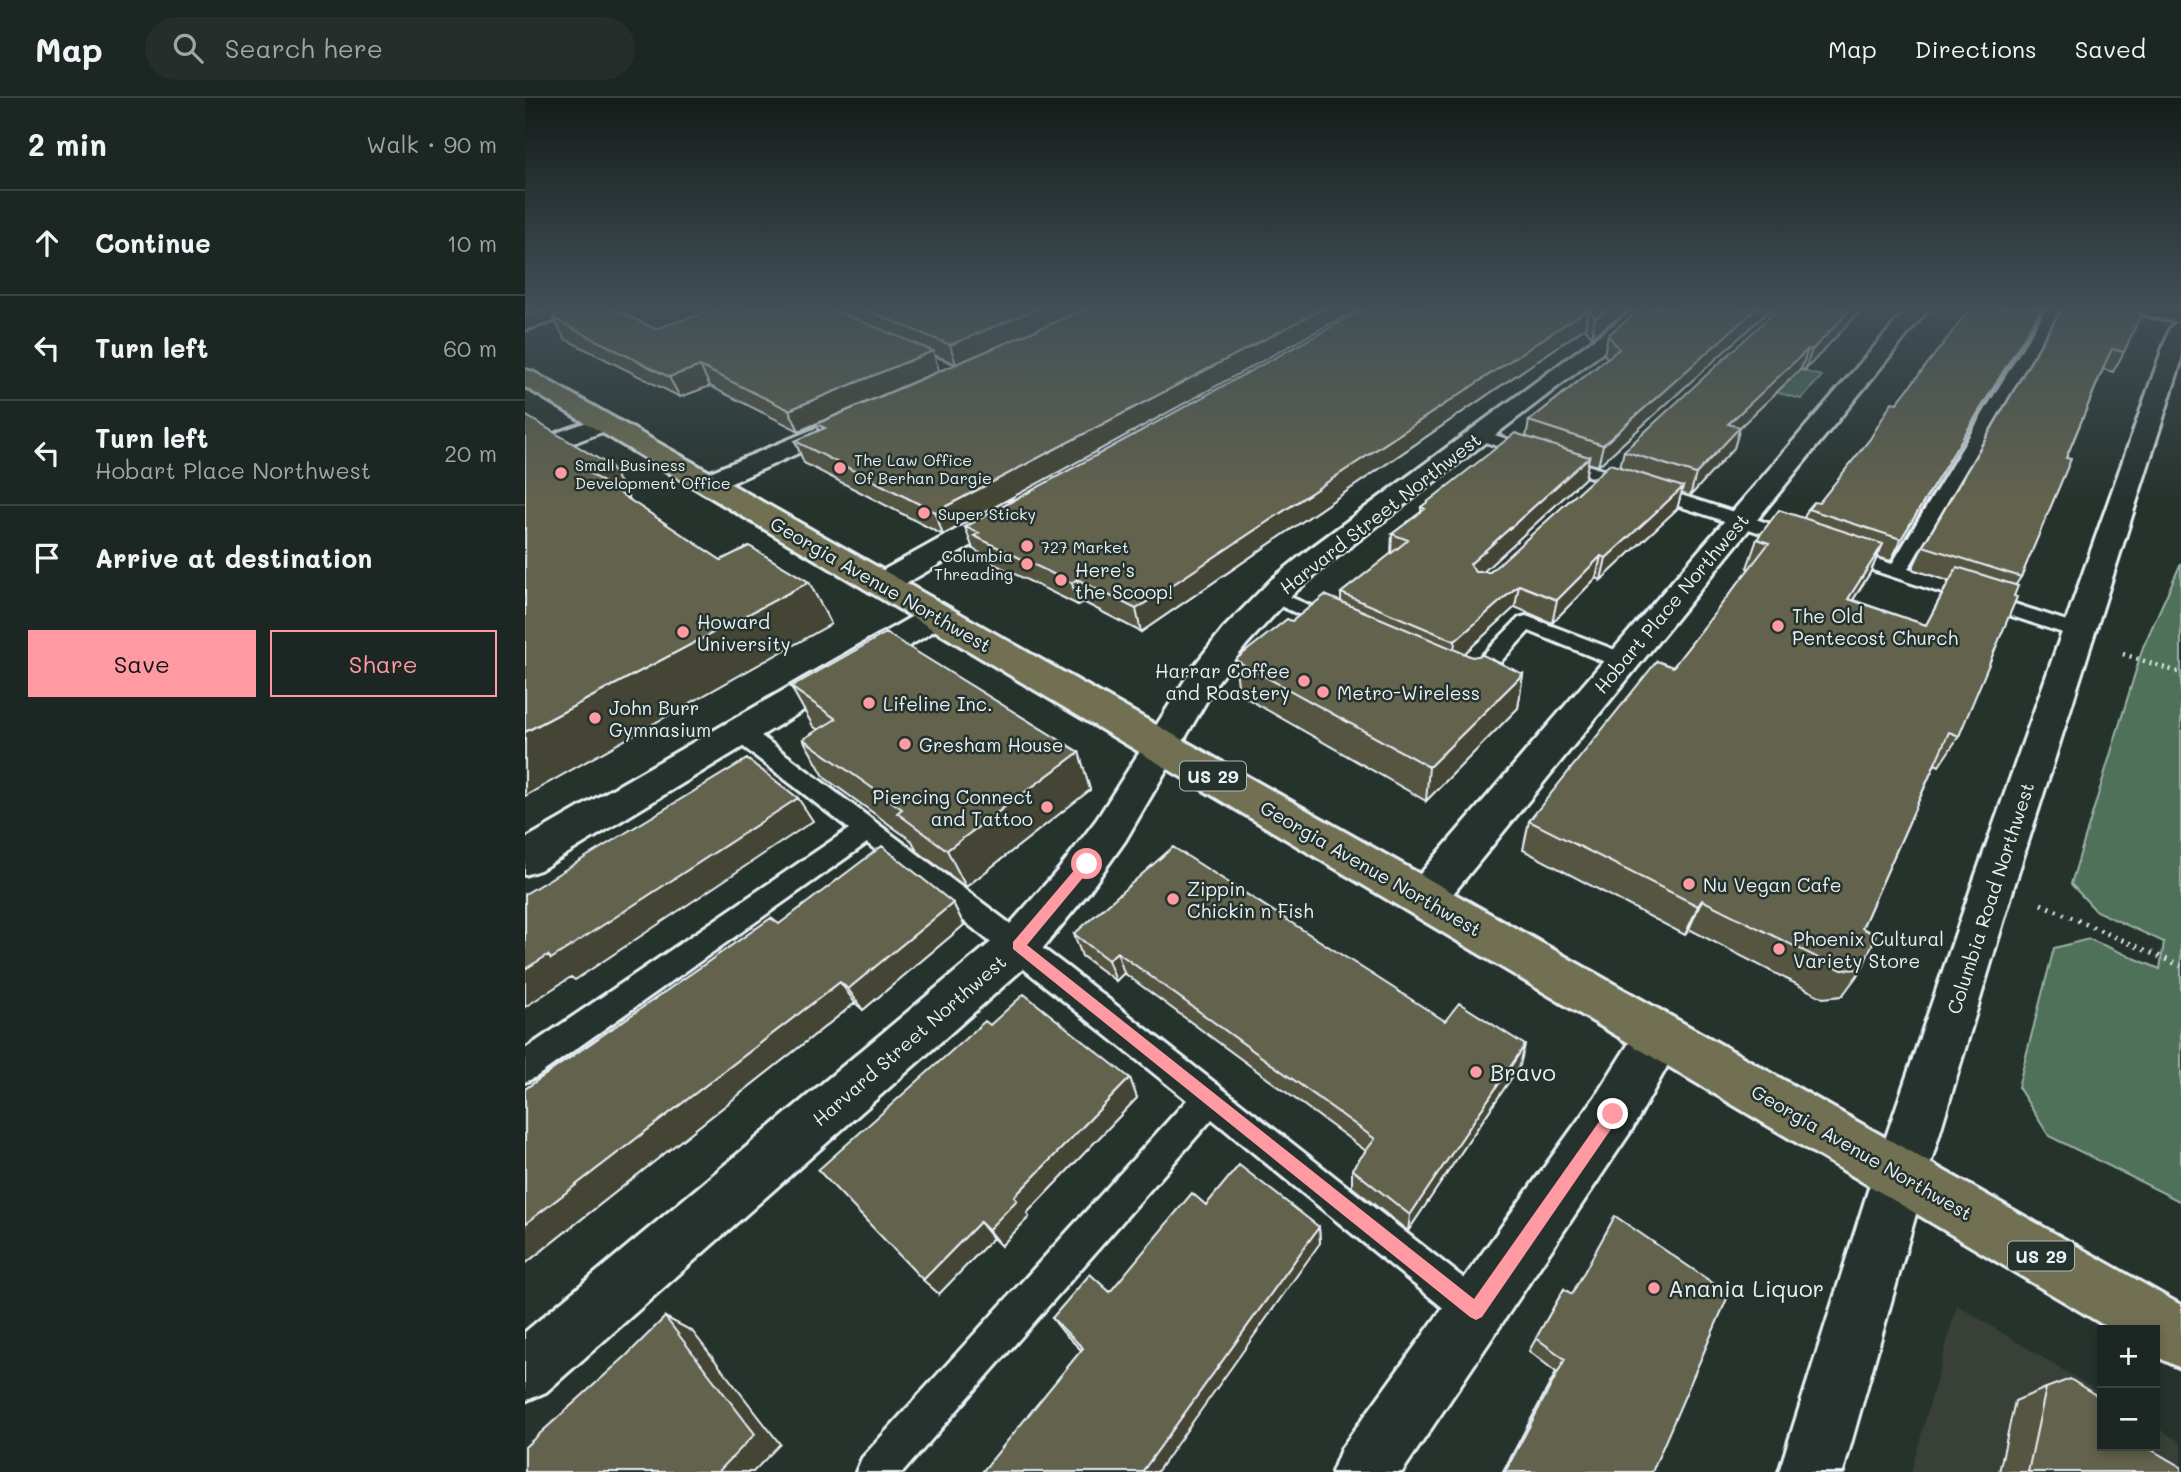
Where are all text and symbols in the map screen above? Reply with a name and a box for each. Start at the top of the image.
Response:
search box [145,17,635,80]
text: Map [35,27,103,70]
icon: search [169,29,207,67]
text: Search here [225,31,383,65]
text: Map [1828,33,1877,64]
text: Directions [1915,33,2037,64]
text: Saved [2075,33,2146,64]
text: 2 min [28,124,107,164]
text: Walk · 90 m [366,129,497,159]
icon: ahead [28,224,66,262]
text: Continue [95,226,211,260]
text: 10 m [447,228,497,258]
icon: left [28,329,66,367]
text: Turn left [95,331,208,365]
text: 60 m [443,333,497,363]
text: Turn left [95,421,208,455]
street label: Harvard Street Northwest [1274,426,1486,600]
icon: left [28,434,66,472]
text: 20 m [444,438,497,468]
place label: The Law Office Of Berhan Dargie [854,449,992,488]
place label: Small Business Development Office [575,454,731,493]
text: Hobart Place Northwest [95,455,371,485]
marker: The Law Office Of Berhan Dargie [832,460,848,476]
marker: Small Business Development Office [553,465,569,481]
place label: Super Sticky [938,503,1036,524]
marker: Super Sticky [916,505,932,521]
street label: Hobart Place Northwest [1588,508,1754,698]
street label: Georgia Avenue Northwest [766,510,996,658]
place label: 727 Market [1041,536,1129,557]
marker: 727 Market [1019,538,1035,554]
icon: arrive [28,539,66,577]
text: Arrive at destination [95,541,372,575]
place label: Columbia Threading [934,545,1013,584]
marker: Columbia Threading [1019,556,1035,572]
place label: Here's the Scoop! [1075,557,1173,604]
marker: Here's the Scoop! [1053,572,1069,588]
place label: The Old Pentecost Church [1792,603,1958,650]
place label: Howard University [697,609,791,656]
marker: The Old Pentecost Church [1770,618,1786,634]
marker: Howard University [675,624,691,640]
button: Save [28,630,256,697]
button: Share [270,630,497,697]
place label: Harrar Coffee and Roastery [1155,658,1290,705]
marker: Harrar Coffee and Roastery [1296,673,1312,689]
place label: Metro-Wireless [1337,680,1480,705]
marker: Metro-Wireless [1315,684,1331,700]
place label: Lifeline Inc. [883,691,993,716]
place label: John Burr Gymnasium [609,695,711,742]
marker: Lifeline Inc. [861,695,877,711]
marker: John Burr Gymnasium [587,710,603,726]
place label: Gresham House [919,732,1064,757]
marker: Gresham House [897,736,913,752]
road number: US 29 [1180,762,1246,790]
street label: Columbia Road Northwest [1941,779,2039,1017]
place label: Piercing Connect and Tattoo [872,784,1033,831]
street label: Georgia Avenue Northwest [1256,794,1486,942]
marker: Piercing Connect and Tattoo [1039,799,1055,815]
route start [1071,848,1102,879]
place label: Nu Vegan Cafe [1703,872,1842,897]
place label: Zippin Chickin n Fish [1187,876,1314,923]
marker: Nu Vegan Cafe [1681,876,1697,892]
marker: Zippin Chickin n Fish [1165,891,1181,907]
place label: Phoenix Cultural Variety Store [1793,926,1944,973]
marker: Phoenix Cultural Variety Store [1771,941,1787,957]
street label: Harvard Street Northwest [807,949,1011,1131]
place label: Bravo [1490,1057,1556,1087]
marker: Bravo [1468,1064,1484,1080]
street label: Georgia Avenue Northwest [1747,1078,1977,1226]
route end [1597,1098,1628,1129]
road number: US 29 [2008,1241,2074,1270]
place label: Anania Liquor [1668,1273,1824,1303]
marker: Anania Liquor [1646,1280,1662,1296]
map controls [2097,1325,2160,1451]
button: + [2097,1325,2160,1388]
button: − [2097,1388,2160,1451]

